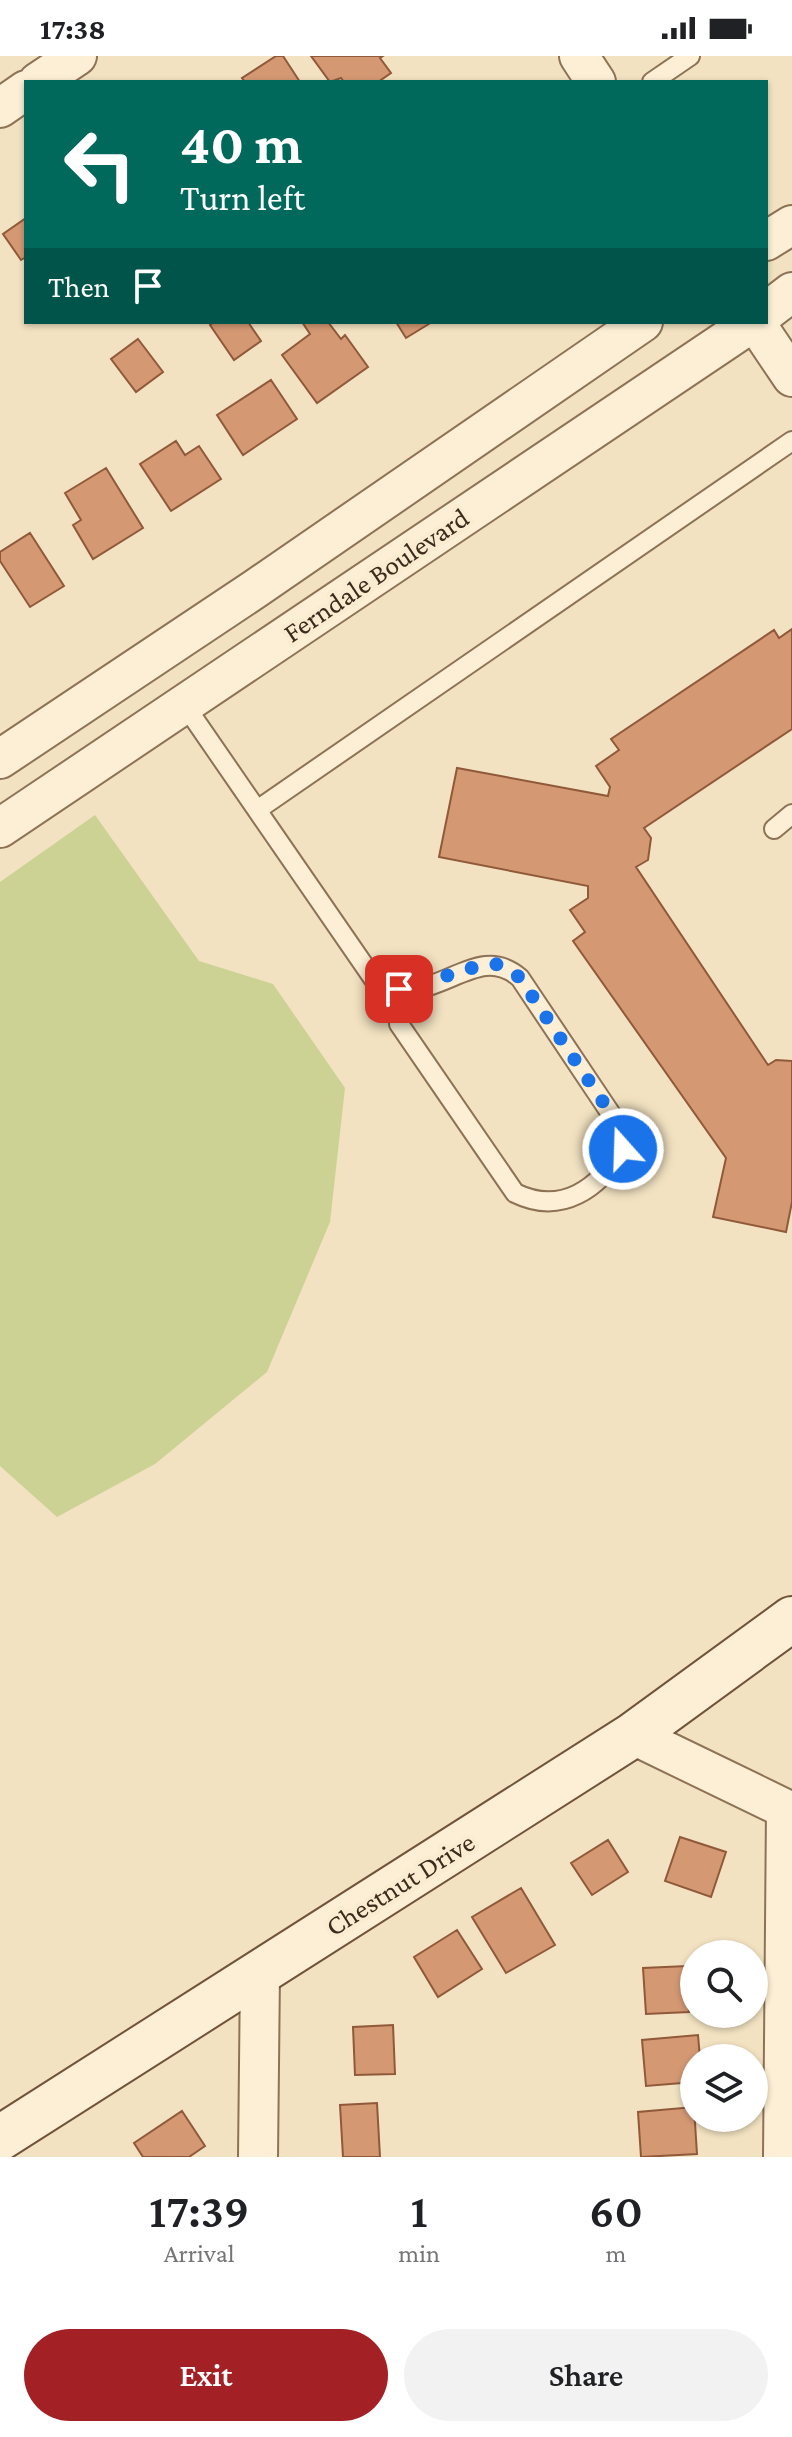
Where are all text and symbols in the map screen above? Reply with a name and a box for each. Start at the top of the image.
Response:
text: 17:38 [40,12,106,45]
icon: left [48,112,152,216]
text: 40 m [180,113,302,175]
text: Turn left [180,178,305,218]
icon: arrive [126,264,170,308]
text: Then [48,270,110,303]
street label: Ferndale Boulevard [278,501,475,648]
pin [365,955,433,1023]
icon: arrive [377,967,421,1011]
position arrow [581,1107,665,1191]
street label: Chestnut Drive [320,1826,480,1942]
map controls [680,1940,768,2132]
button: search [680,1940,768,2028]
button: layers [680,2044,768,2132]
text: 17:39 [149,2184,249,2237]
text: 1 [411,2184,428,2237]
text: 60 [589,2184,643,2237]
text: Arrival [164,2239,235,2268]
text: min [398,2239,440,2268]
text: m [606,2239,626,2268]
button: Exit [24,2329,388,2421]
button: Share [404,2329,768,2421]

